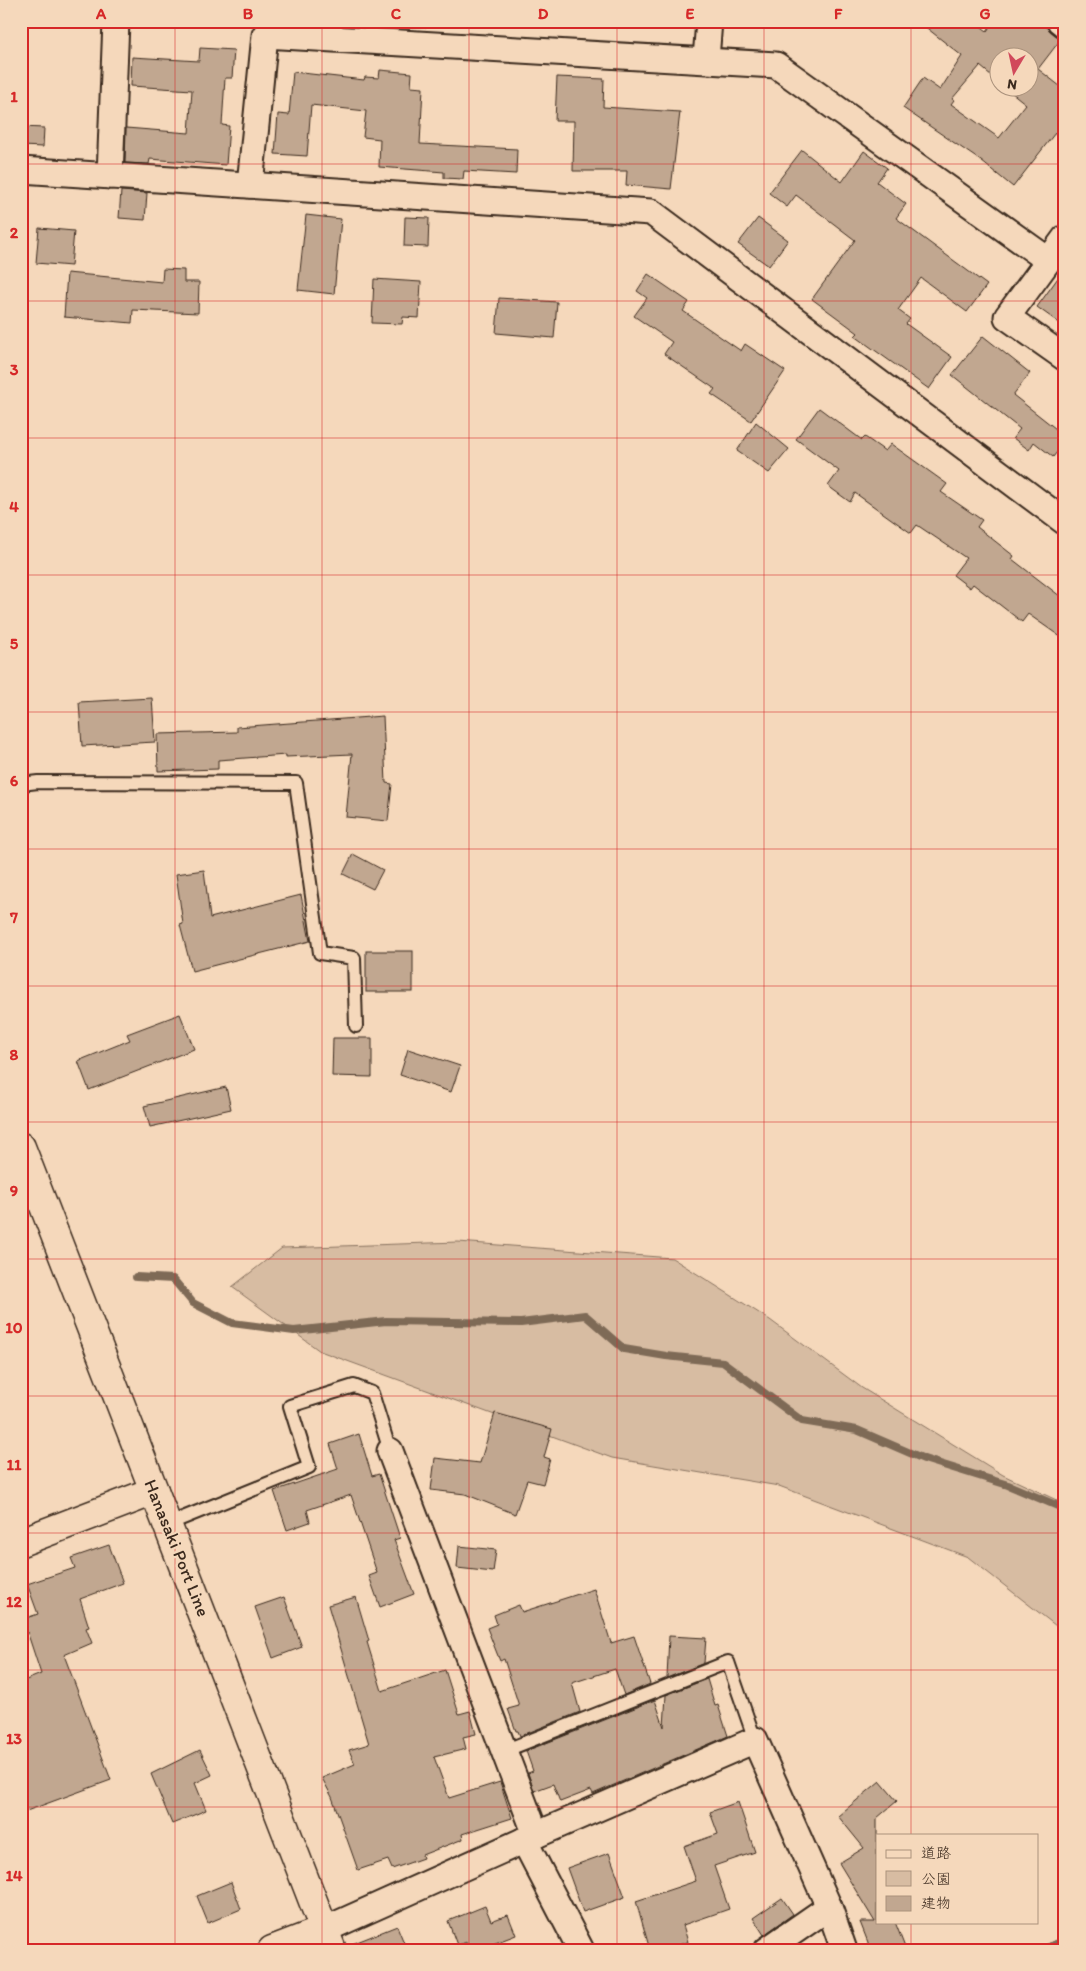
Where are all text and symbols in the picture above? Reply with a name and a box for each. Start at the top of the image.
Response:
text: A [95,4,107,23]
text: B [243,4,254,23]
text: C [391,4,402,23]
text: D [538,4,549,23]
text: E [686,4,695,23]
text: F [834,4,843,23]
text: G [979,4,991,23]
north arrow [988,48,1038,98]
text: N [1006,75,1018,93]
text: 1 [10,87,18,106]
text: 2 [10,223,19,242]
text: 3 [10,360,19,379]
text: 4 [9,497,19,516]
text: 5 [10,634,19,653]
text: 6 [10,771,19,790]
text: 7 [9,908,18,927]
text: 8 [10,1045,19,1064]
text: 9 [10,1181,18,1200]
text: 10 [5,1318,23,1337]
text: 11 [7,1455,22,1474]
street label: Hanasaki Port Line [139,1476,215,1620]
text: 12 [6,1592,23,1611]
text: 13 [6,1729,22,1748]
legend [876,1834,1038,1924]
text: 道路 [921,1844,951,1862]
text: 14 [5,1866,23,1885]
text: 公園 [921,1870,951,1888]
text: 建物 [921,1894,951,1912]

